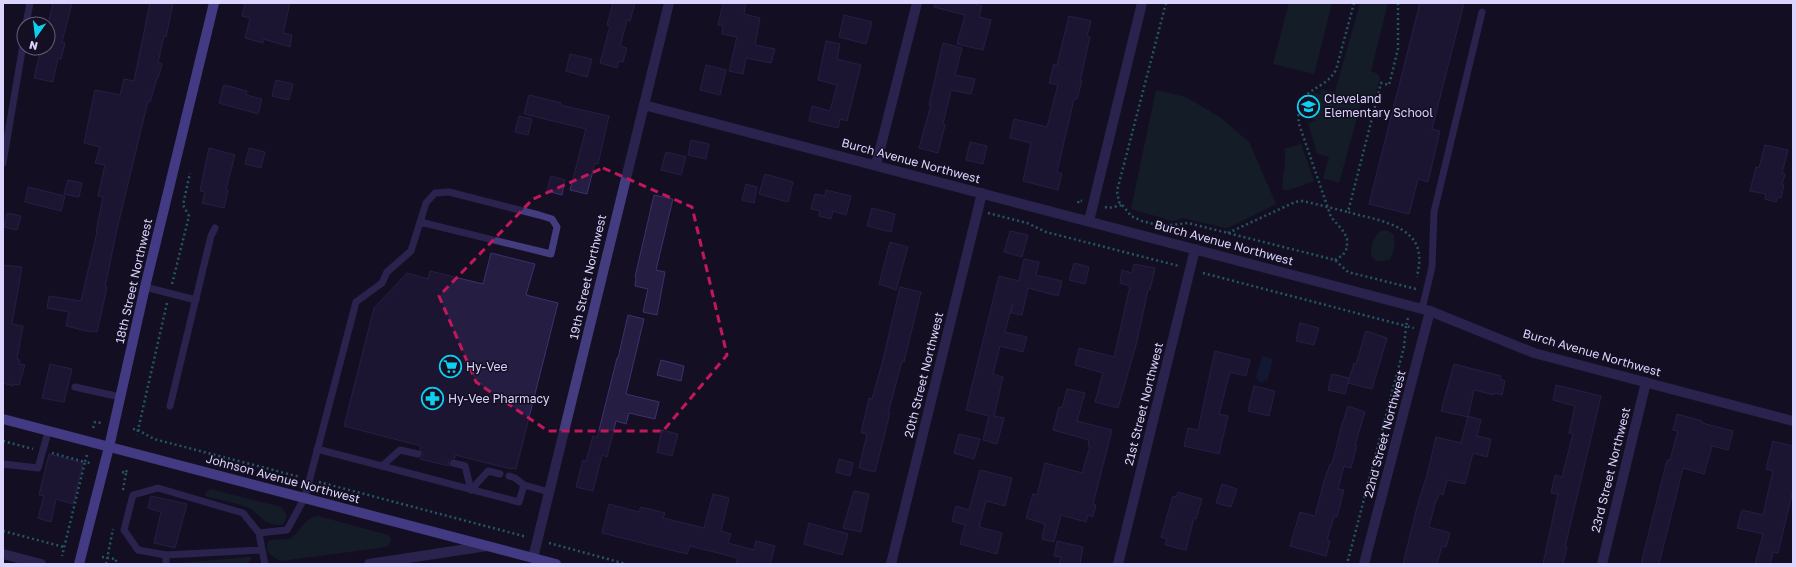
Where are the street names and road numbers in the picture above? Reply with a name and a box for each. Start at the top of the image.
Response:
street label: Burch Avenue Northwest [840,135,982,186]
street label: 19th Street Northwest [566,213,609,341]
street label: 18th Street Northwest [112,217,155,345]
street label: Burch Avenue Northwest [1153,217,1295,268]
street label: 20th Street Northwest [901,310,946,439]
street label: Burch Avenue Northwest [1521,326,1663,380]
street label: 21st Street Northwest [1121,341,1166,467]
street label: 22nd Street Northwest [1360,368,1409,499]
street label: 23rd Street Northwest [1588,406,1633,534]
street label: Johnson Avenue Northwest [204,451,362,506]

